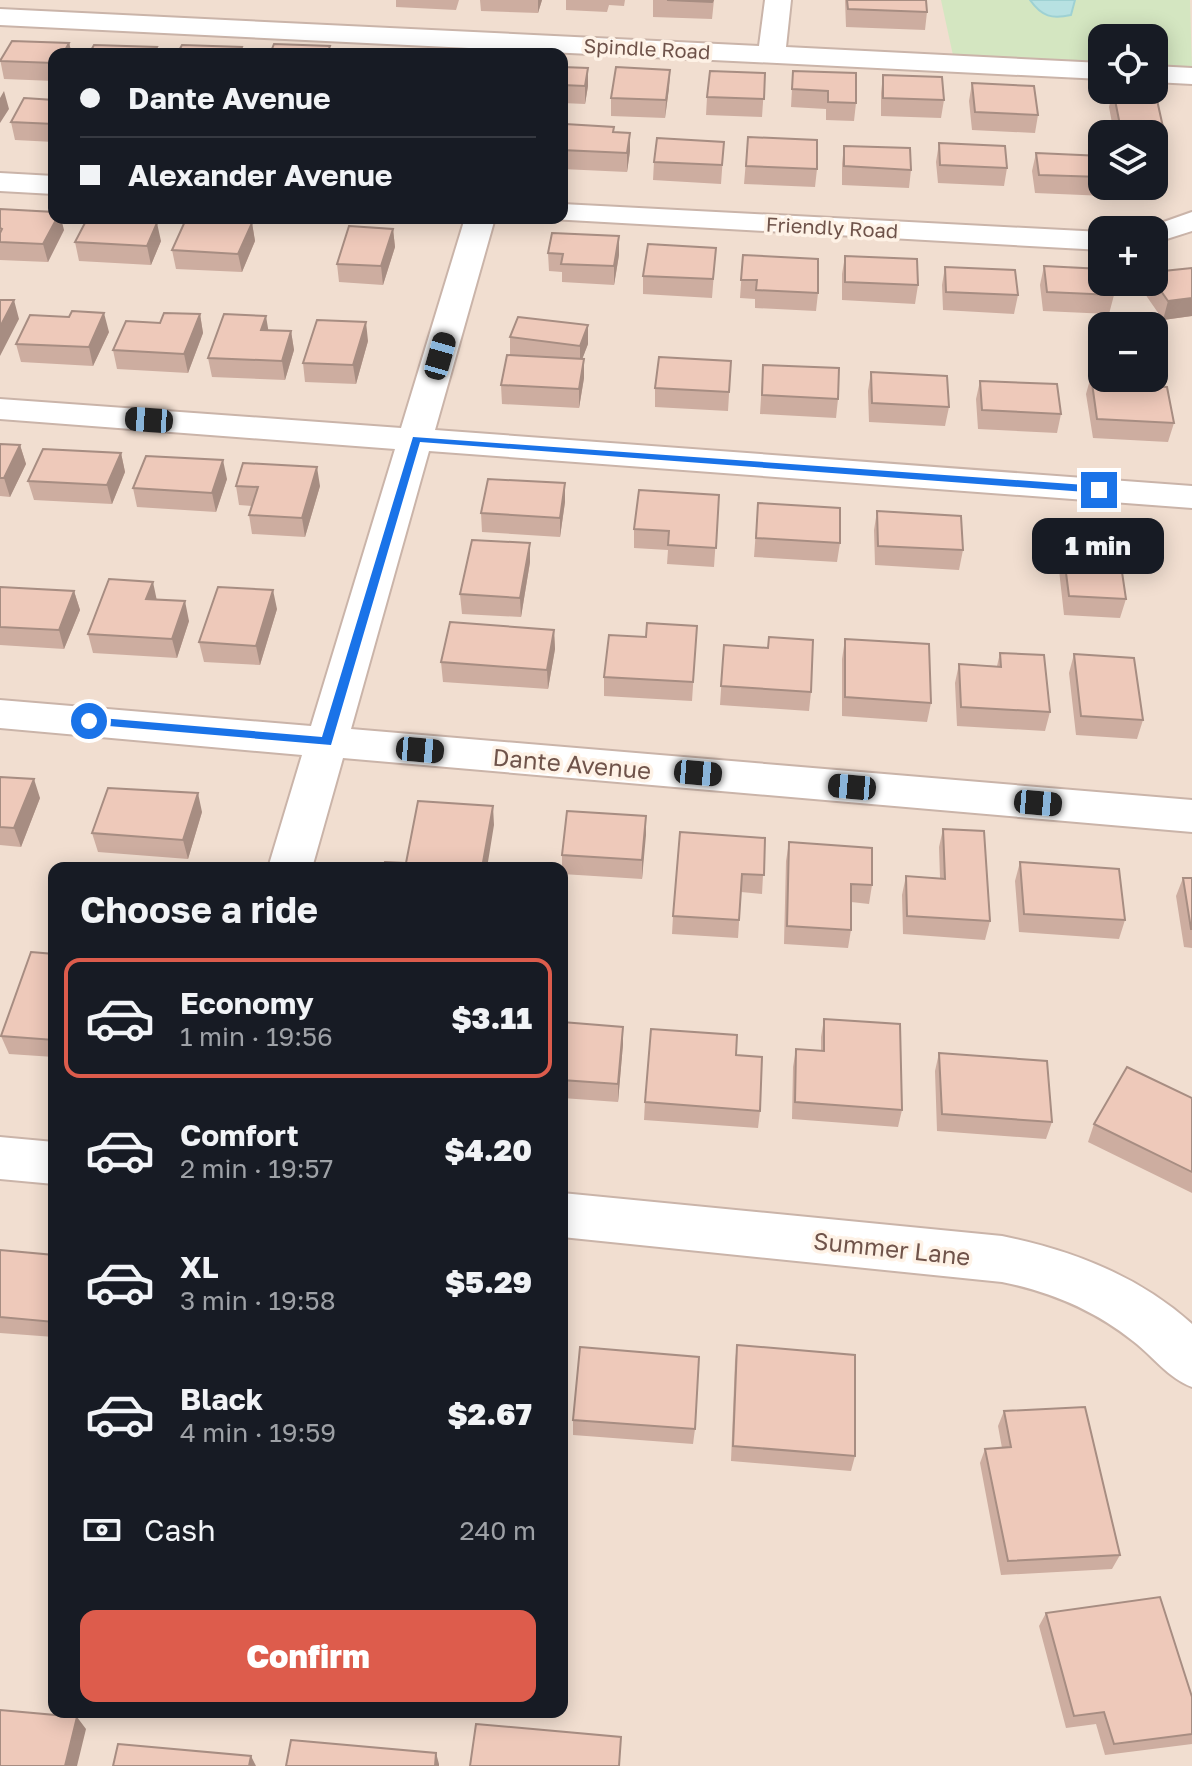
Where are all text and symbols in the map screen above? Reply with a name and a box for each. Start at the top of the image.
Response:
map controls [1088,24,1168,392]
button: locate [1088,24,1168,104]
street label: Spindle Road [583,33,711,63]
text: Dante Avenue [128,80,331,116]
button: layers [1088,120,1168,200]
text: Alexander Avenue [128,157,392,193]
street label: Friendly Road [765,212,899,242]
button: + [1088,216,1168,296]
button: − [1088,312,1168,392]
car [422,330,458,382]
car [124,406,174,434]
route end [1081,472,1117,508]
callout: 1 min [1033,518,1165,574]
text: 1 min [1065,530,1131,561]
route start [71,703,107,739]
car [395,736,445,764]
street label: Dante Avenue [491,742,653,784]
car [673,759,723,787]
car [827,773,877,801]
car [1013,789,1063,817]
text: Choose a ride [80,888,318,931]
icon: car [84,982,156,1054]
text: Economy [180,985,314,1021]
text: $3.11 [451,1000,532,1036]
text: 1 min · 19:56 [180,1021,333,1052]
icon: car [84,1114,156,1186]
text: Comfort [180,1117,299,1153]
text: $4.20 [445,1132,532,1168]
text: 2 min · 19:57 [180,1153,333,1184]
street label: Summer Lane [812,1225,972,1271]
icon: car [84,1246,156,1318]
text: XL [180,1249,219,1285]
text: $5.29 [445,1264,532,1300]
text: 3 min · 19:58 [180,1285,336,1316]
icon: car [84,1378,156,1450]
text: Black [180,1381,263,1417]
text: $2.67 [447,1396,532,1432]
text: 4 min · 19:59 [180,1417,336,1448]
icon: cash [80,1508,124,1552]
text: Cash [144,1512,216,1548]
text: 240 m [459,1515,536,1546]
button: Confirm [80,1610,536,1702]

